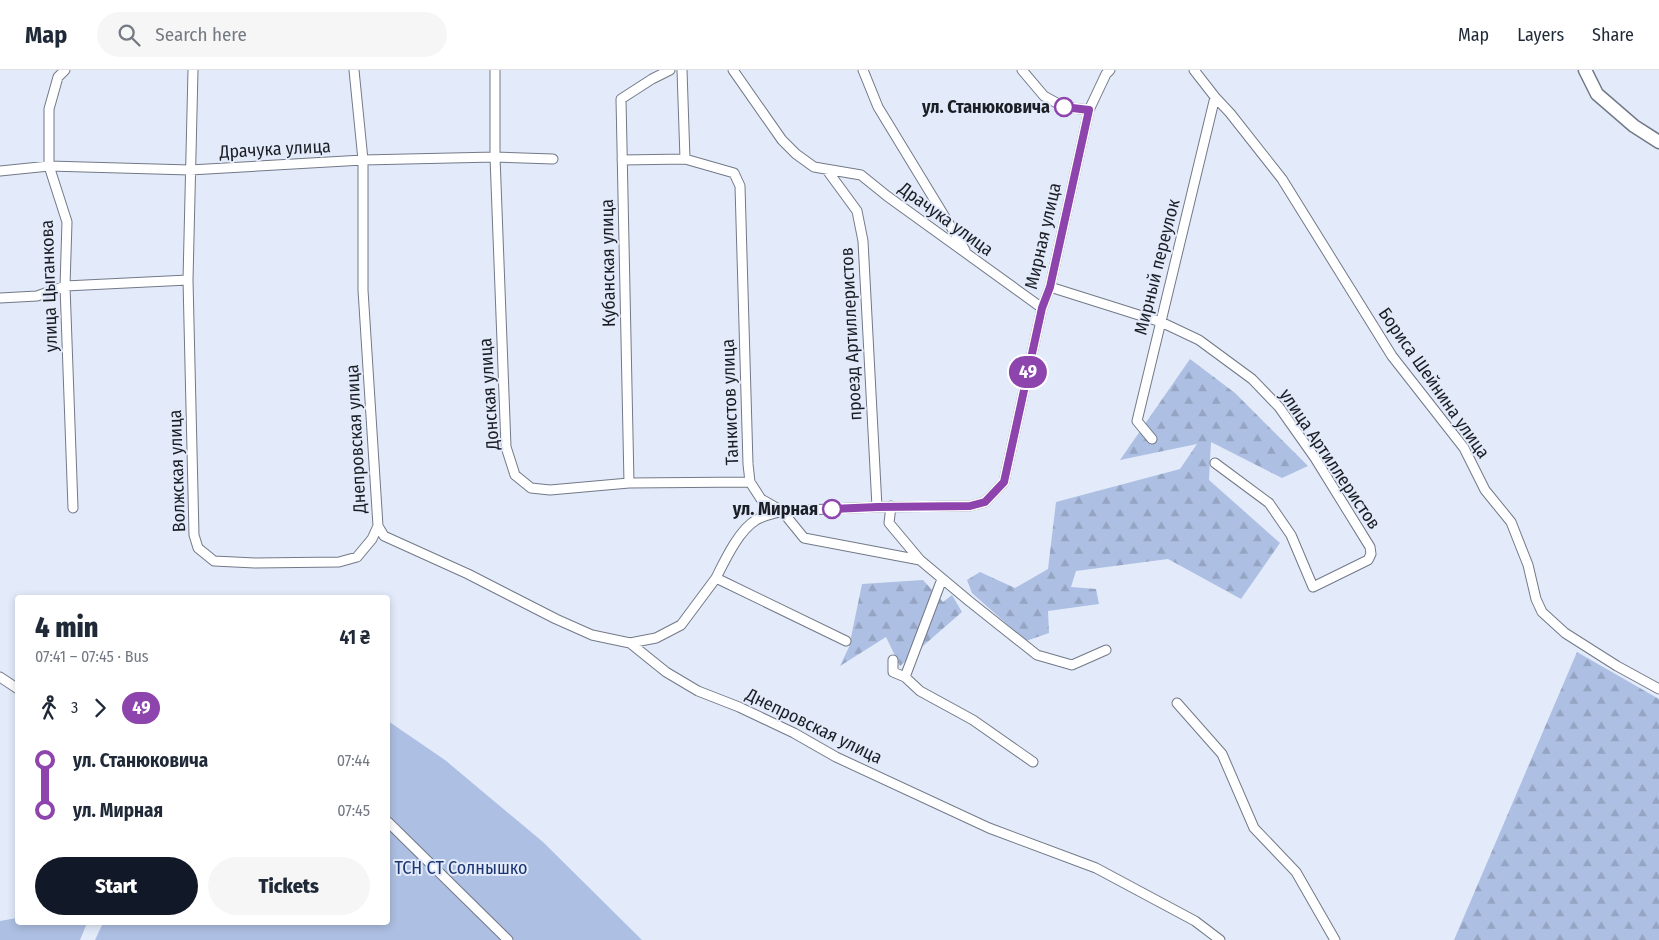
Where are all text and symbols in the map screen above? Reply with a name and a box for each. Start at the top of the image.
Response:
search box [97,12,447,57]
text: Map [25,21,67,49]
icon: search [115,21,143,49]
text: Search here [155,23,247,46]
text: Map [1458,24,1489,46]
text: Layers [1517,24,1564,46]
text: Share [1592,24,1634,46]
place label: ул. Станюковича [921,96,1050,118]
marker: ул. Станюковича [1054,97,1074,117]
street label: Драчука улица [218,135,331,163]
street label: Драчука улица [894,177,998,261]
street label: Мирная улица [1020,180,1066,291]
street label: Мирный переулок [1129,196,1185,337]
street label: Кубанская улица [596,199,620,327]
street label: улица Цыганкова [36,219,62,352]
street label: проезд Артиллеристов [835,247,867,421]
street label: Бориса Шейнина улица [1374,303,1494,463]
street label: Донская улица [474,337,504,452]
street label: Танкистов улица [717,338,743,466]
line badge: 49 [1006,356,1050,388]
text: 49 [1019,361,1037,383]
street label: Днепровская улица [341,364,371,515]
street label: улица Артиллеристов [1275,385,1385,533]
street label: Волжская улица [164,409,190,533]
place label: ул. Мирная [732,498,818,520]
marker: ул. Мирная [822,499,842,519]
text: 4 min [35,611,98,644]
text: 41 ₴ [339,626,370,649]
text: 07:41 – 07:45 · Bus [35,647,149,666]
street label: Днепровская улица [741,683,886,769]
icon: walk [35,694,63,722]
icon: forward [86,694,114,722]
text: 49 [132,697,150,719]
text: 3 [71,698,78,717]
text: ул. Станюковича [73,749,208,772]
text: 07:44 [337,751,370,770]
text: ул. Мирная [73,799,163,822]
text: 07:45 [337,801,370,820]
button: Start [35,857,198,915]
button: Tickets [208,857,370,915]
park label: ТСН СТ Солнышко [394,857,528,879]

